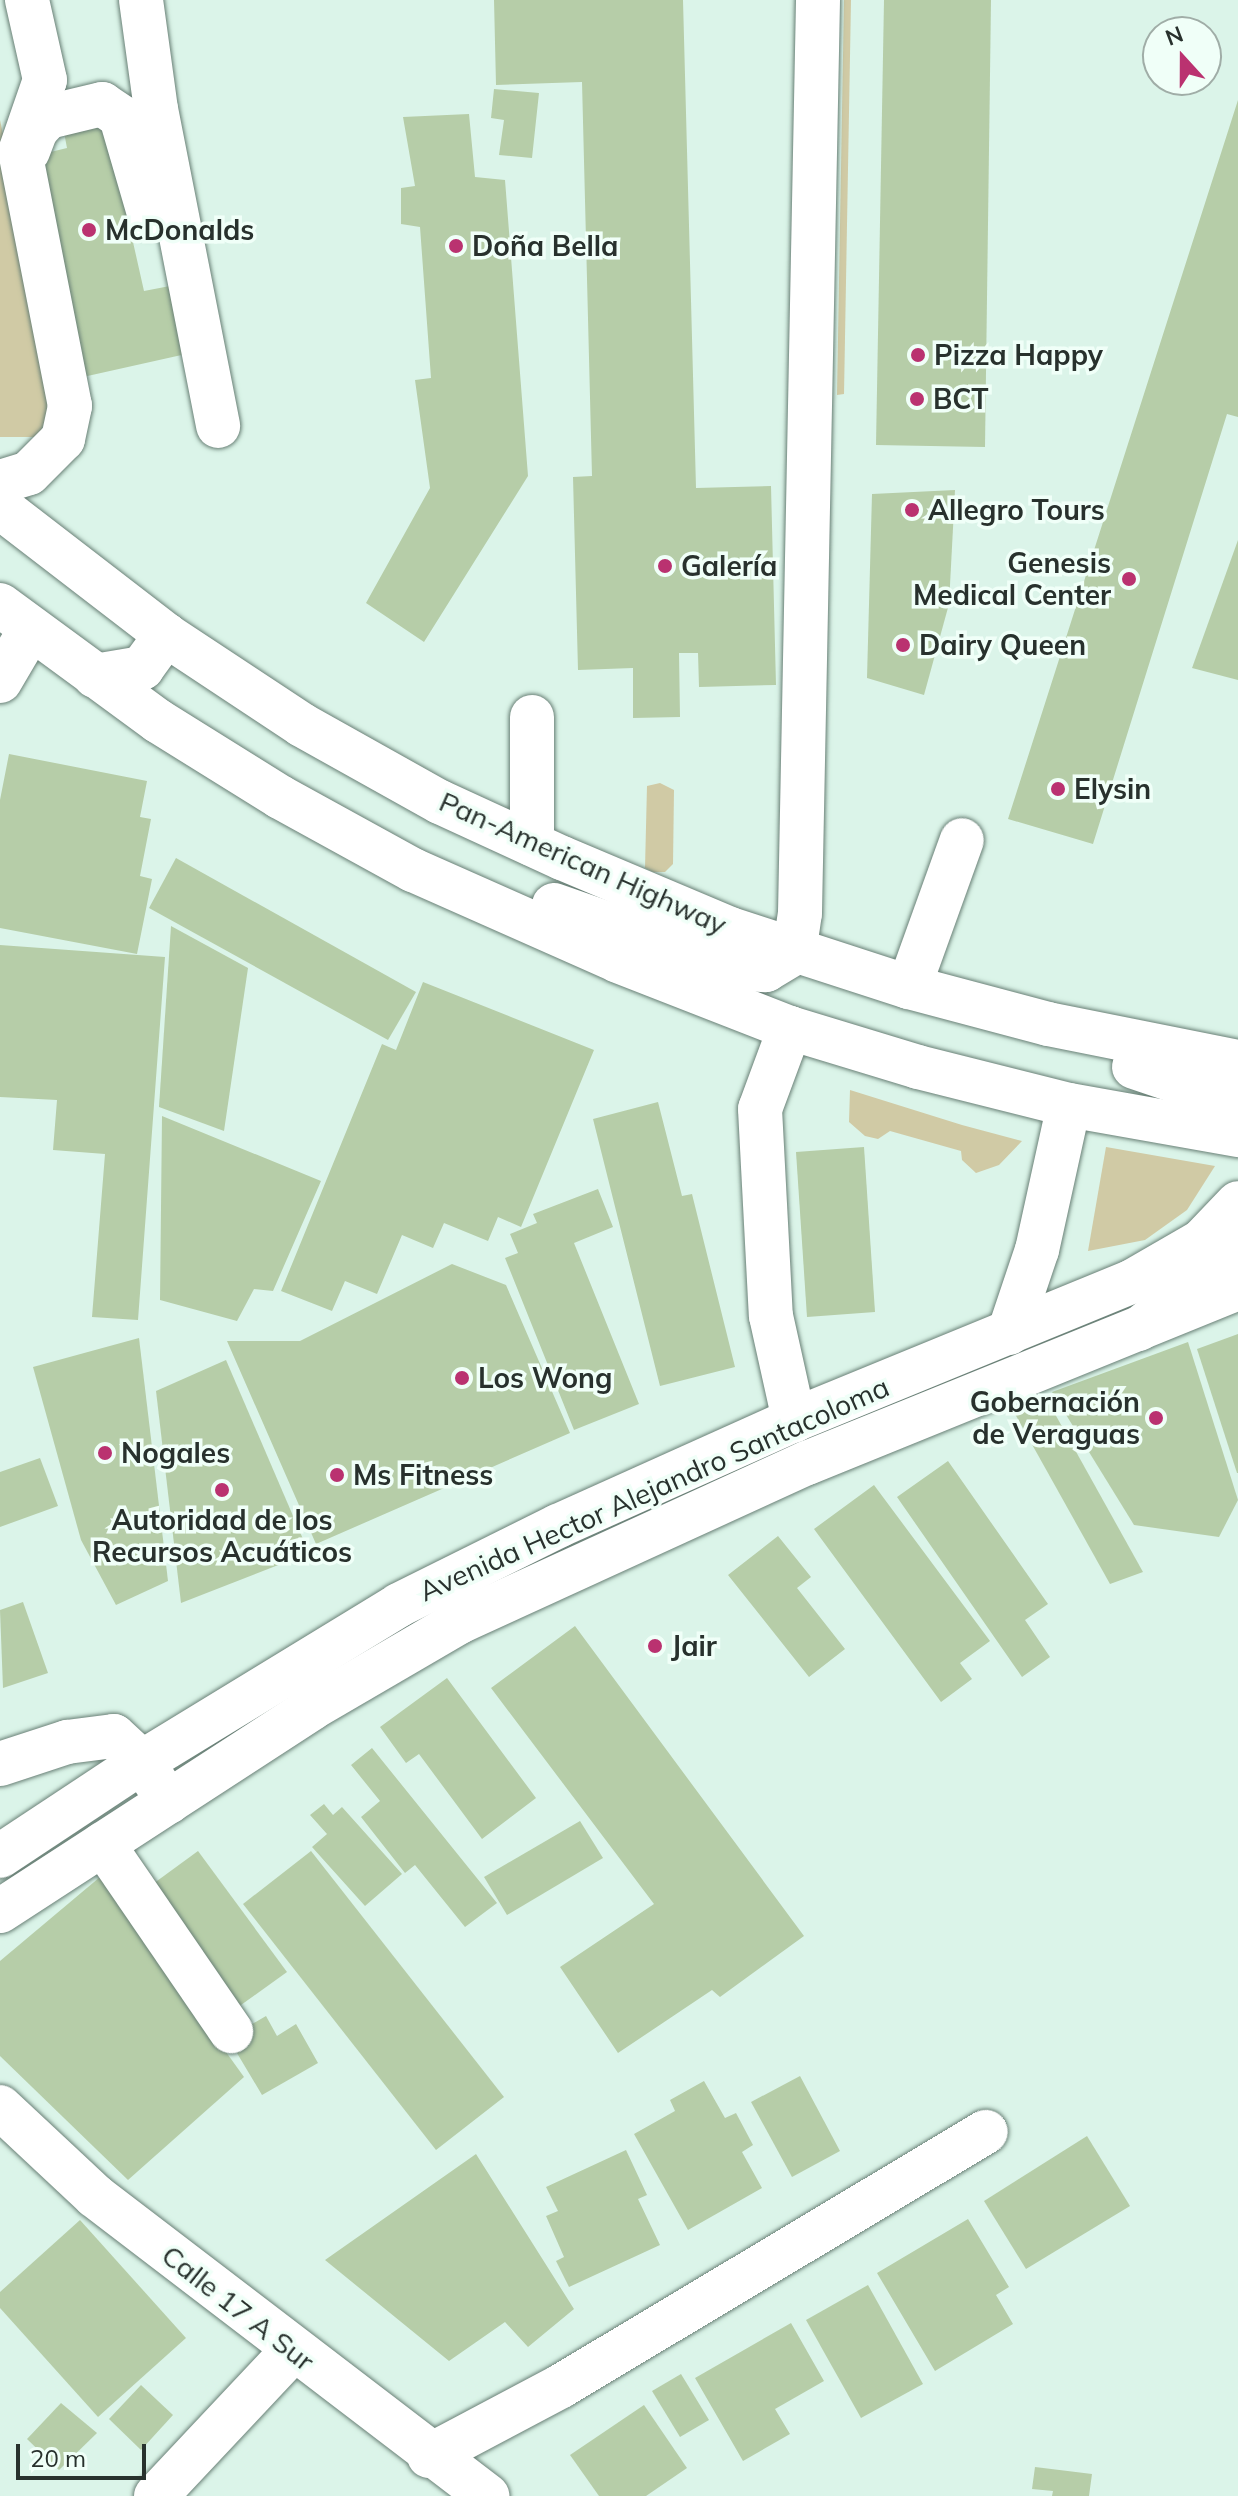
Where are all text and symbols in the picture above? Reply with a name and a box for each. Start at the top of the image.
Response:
north arrow [1142,16,1222,96]
text: N [1161,19,1187,52]
place label: McDonalds [105,213,254,247]
marker: McDonalds [80,221,98,239]
place label: Doña Bella [472,229,618,263]
marker: Doña Bella [447,237,465,255]
place label: Pizza Happy [934,338,1103,372]
marker: Pizza Happy [909,346,927,364]
place label: BCT [933,382,989,416]
marker: BCT [908,390,926,408]
place label: Allegro Tours [928,493,1105,527]
marker: Allegro Tours [903,501,921,519]
place label: Genesis Medical Center [913,546,1111,612]
place label: Galería [681,549,777,583]
marker: Galería [656,557,674,575]
marker: Genesis Medical Center [1118,568,1140,590]
place label: Dairy Queen [919,628,1086,662]
marker: Dairy Queen [894,636,912,654]
place label: Elysin [1074,772,1151,806]
marker: Elysin [1049,780,1067,798]
street label: Pan-American Highway [434,784,732,942]
place label: Los Wong [478,1361,612,1395]
marker: Los Wong [453,1369,471,1387]
street label: Avenida Hector Alejandro Santacoloma [414,1370,894,1608]
place label: Gobernación de Veraguas [970,1385,1140,1451]
marker: Gobernación de Veraguas [1147,1409,1165,1427]
place label: Nogales [121,1436,230,1470]
marker: Nogales [96,1444,114,1462]
place label: Ms Fitness [353,1458,493,1492]
marker: Ms Fitness [328,1466,346,1484]
marker: Autoridad de los Recursos Acuáticos [213,1481,231,1499]
place label: Autoridad de los Recursos Acuáticos [92,1503,352,1569]
place label: Jair [671,1629,717,1663]
marker: Jair [646,1637,664,1655]
street label: Calle 17 A Sur [155,2238,321,2378]
scale bar [20,2428,150,2478]
text: 20 m [30,2443,86,2473]

